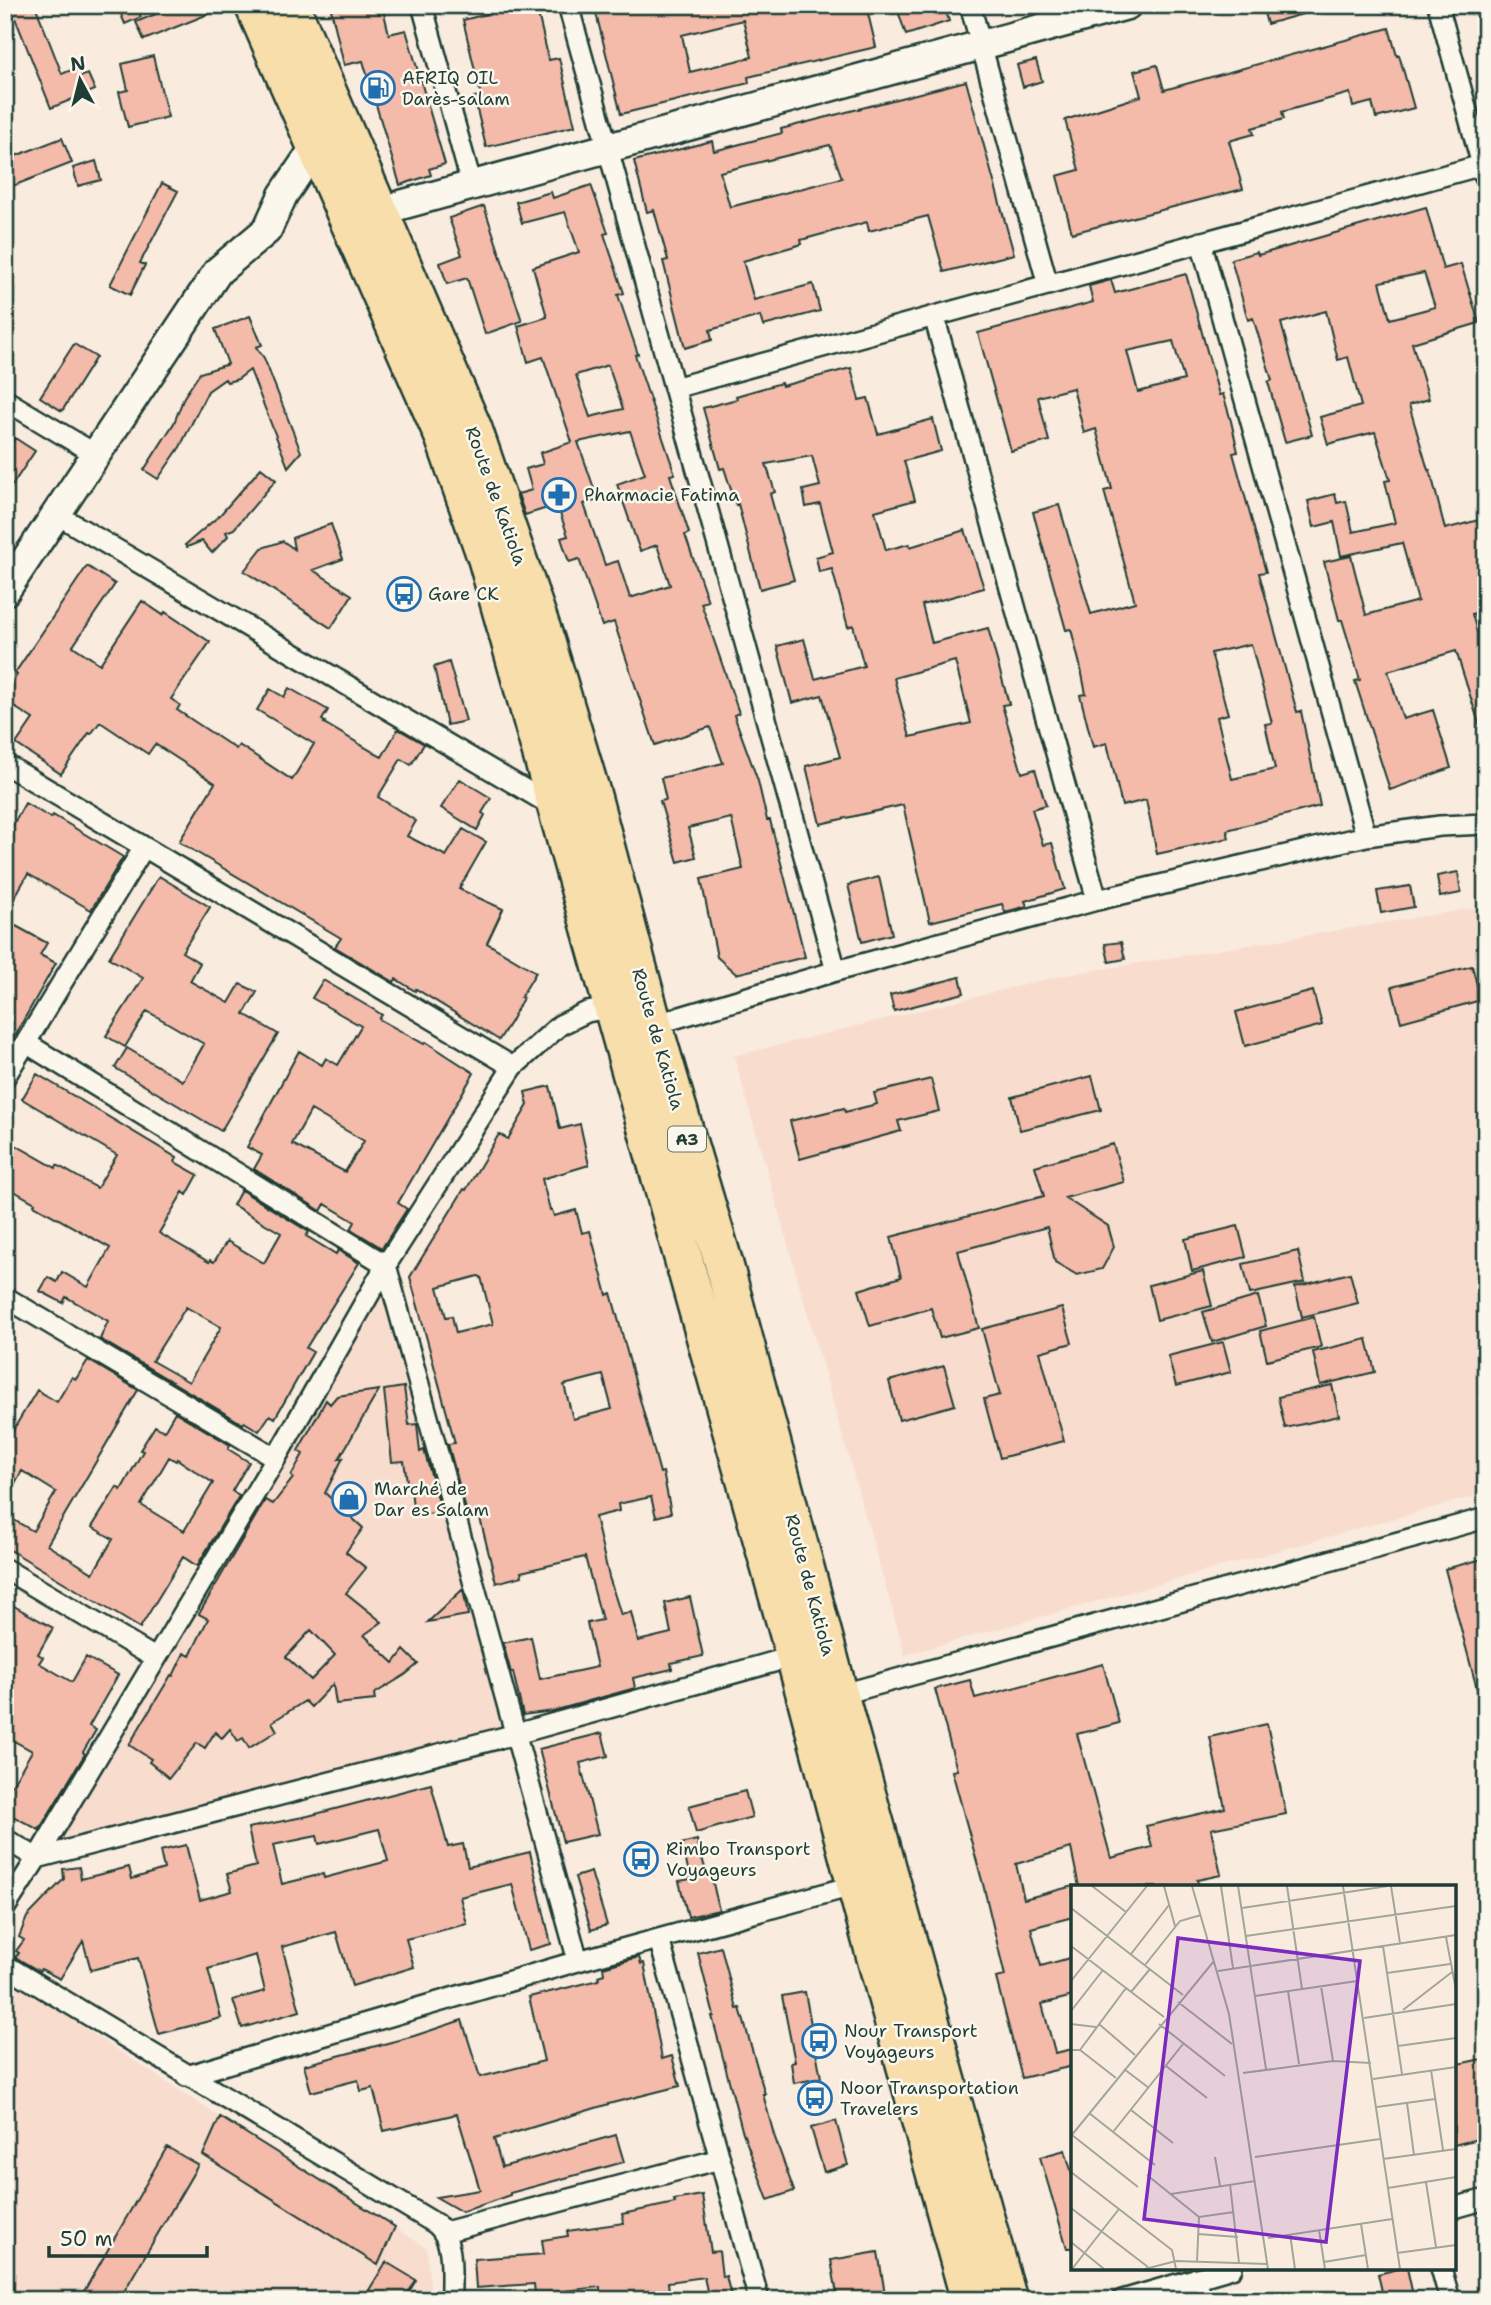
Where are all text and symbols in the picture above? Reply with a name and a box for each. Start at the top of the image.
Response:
north arrow [46,46,116,116]
text: N [69,50,87,77]
place label: AFRIQ OIL Darès-salam [402,66,510,111]
fuel station icon: AFRIQ OIL Darès-salam [359,69,397,107]
street label: Route de Katiola [460,423,532,569]
pharmacy icon: Pharmacie Fatima [540,476,578,514]
place label: Pharmacie Fatima [584,483,739,507]
bus stop icon: Gare CK [385,575,423,613]
place label: Gare CK [428,582,499,606]
street label: Route de Katiola [626,965,690,1113]
road number: A3 [668,1126,706,1152]
place label: Marché de Dar es Salam [374,1477,489,1522]
shop icon: Marché de Dar es Salam [330,1480,368,1518]
street label: Route de Katiola [779,1511,841,1659]
place label: Rimbo Transport Voyageurs [666,1837,811,1882]
bus stop icon: Rimbo Transport Voyageurs [622,1840,660,1878]
inset map [1071,1885,1456,2270]
place label: Nour Transport Voyageurs [844,2019,978,2064]
bus stop icon: Nour Transport Voyageurs [800,2022,838,2060]
place label: Noor Transportation Travelers [840,2076,1019,2121]
bus stop icon: Noor Transportation Travelers [796,2079,834,2117]
scale bar [49,2214,206,2258]
text: 50 m [60,2225,113,2253]

